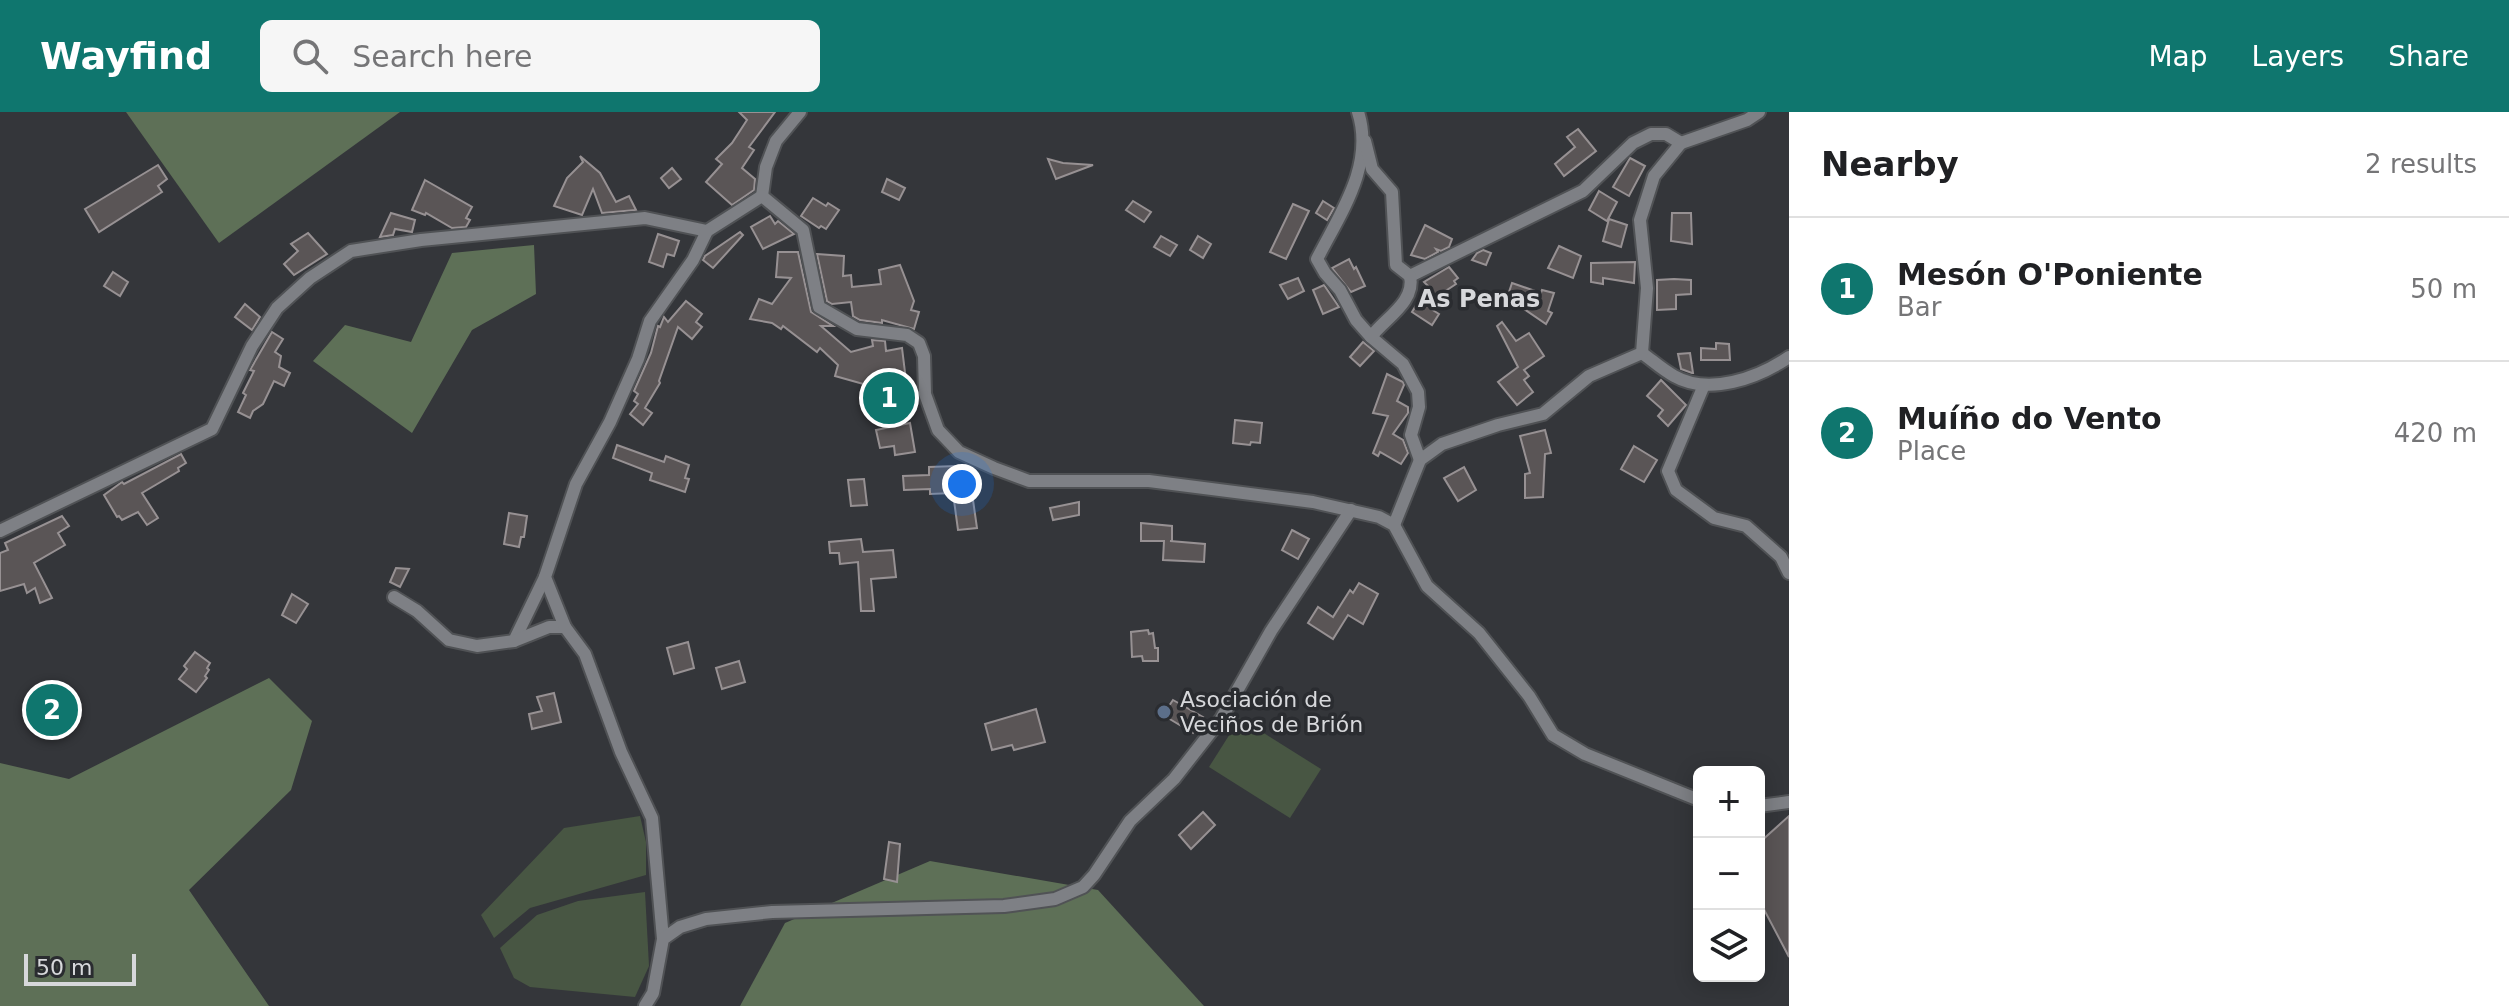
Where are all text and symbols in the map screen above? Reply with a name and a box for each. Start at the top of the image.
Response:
search box [260,20,820,92]
text: Wayfind [40,34,212,78]
icon: search [288,34,332,78]
text: Search here [352,39,532,74]
text: Map [2148,40,2208,73]
text: Layers [2252,40,2344,73]
text: Share [2388,40,2469,73]
text: Nearby [1821,144,1959,184]
text: 2 results [2365,149,2477,179]
text: Mesón O'Poniente [1897,257,2203,292]
text: 1 [1838,274,1856,304]
text: 50 m [2410,274,2477,304]
district label: As Penas [1418,285,1540,313]
text: Bar [1897,292,1941,322]
pin: 1 [863,368,915,428]
text: Muíño do Vento [1897,401,2162,436]
text: 2 [1838,418,1856,448]
text: 420 m [2394,418,2477,448]
text: Place [1897,436,1966,466]
your location [942,464,982,504]
pin: 2 [26,680,78,740]
place label: Asociación de Veciños de Brión [1180,687,1363,737]
marker: Asociación de Veciños de Brión [1155,703,1173,721]
map controls [1693,766,1765,982]
button: + [1693,766,1765,838]
button: − [1693,838,1765,910]
button: layers [1693,910,1765,982]
scale bar [24,950,136,986]
text: 50 m [36,955,92,980]

